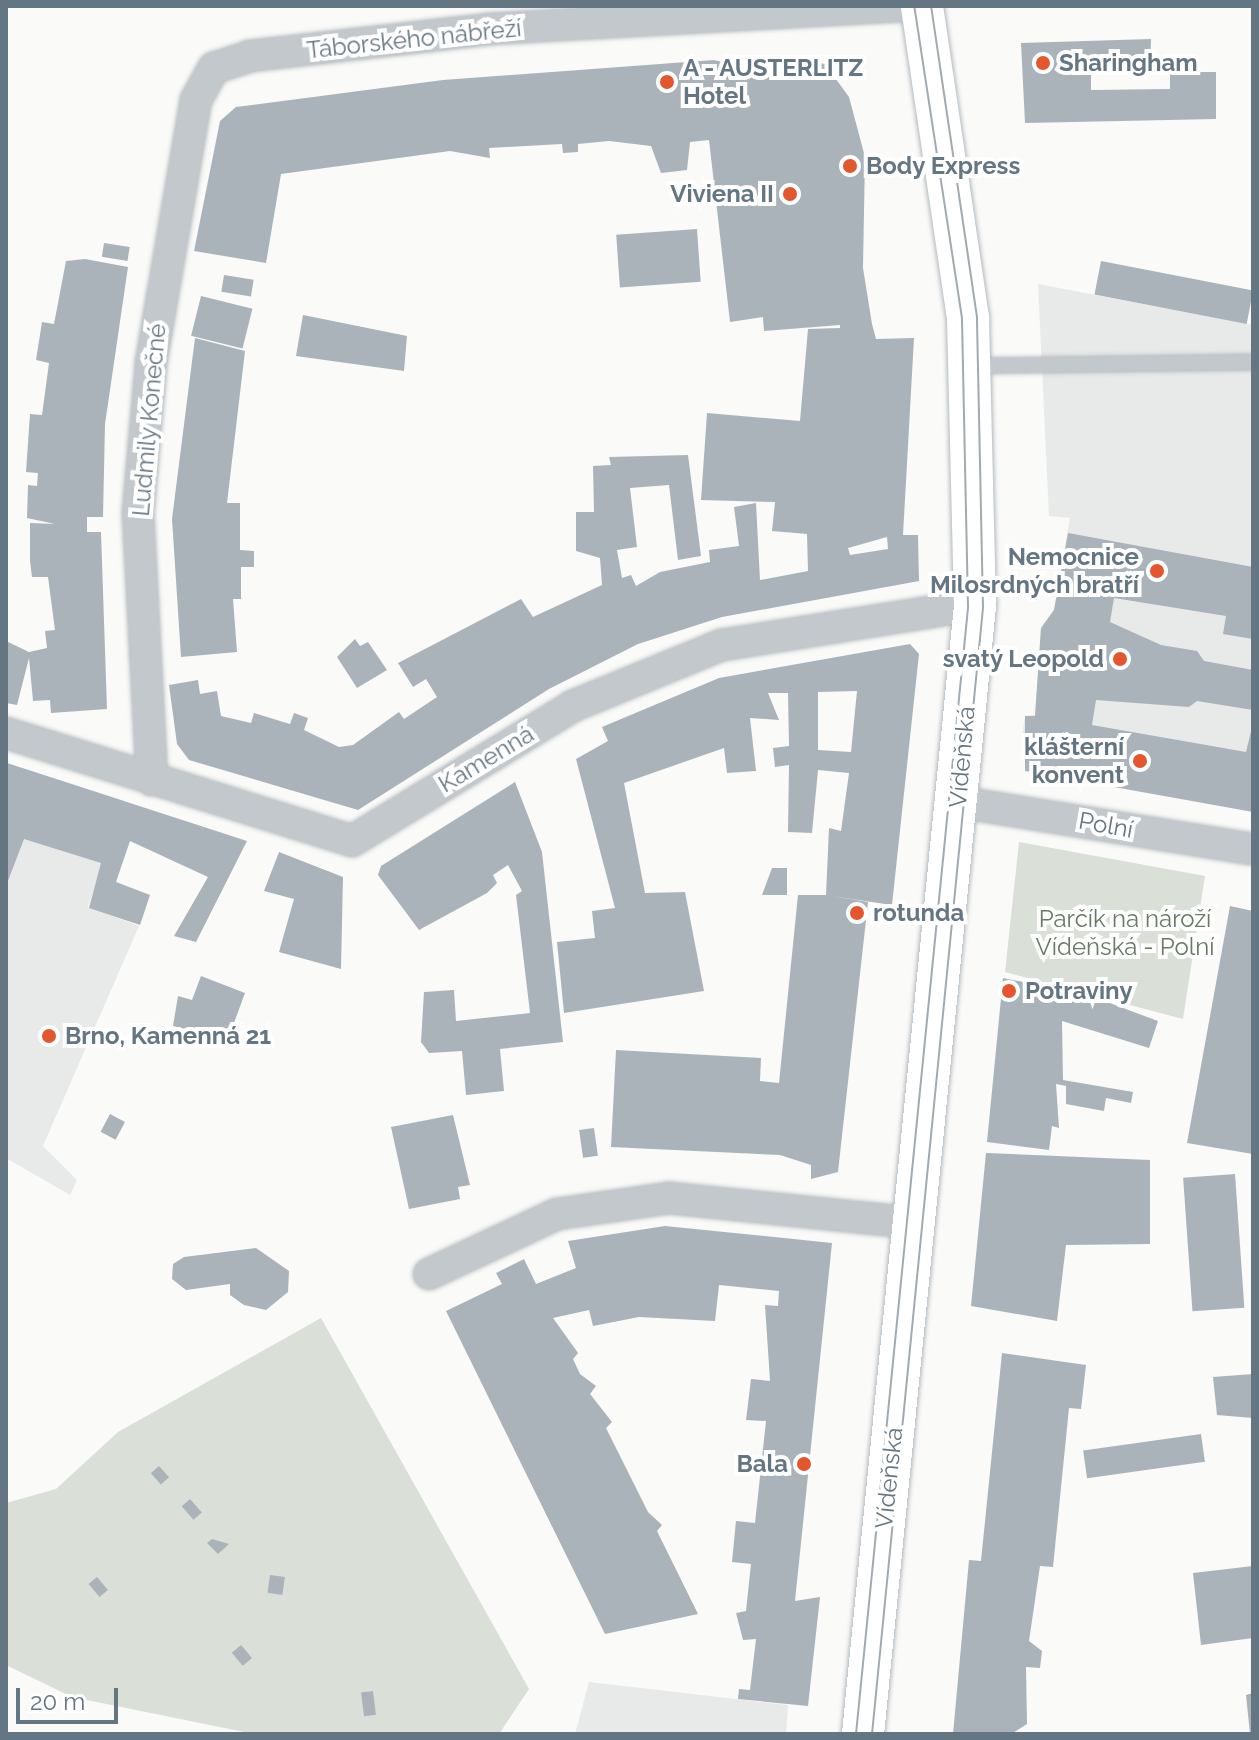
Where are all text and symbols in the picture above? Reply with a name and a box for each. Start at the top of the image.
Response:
street label: Táborského nábřeží [305,13,523,65]
place label: Sharingham [1059,49,1198,77]
place label: A - AUSTERLITZ Hotel [683,54,865,110]
marker: Sharingham [1034,54,1052,72]
marker: A - AUSTERLITZ Hotel [658,73,676,91]
place label: Body Express [866,152,1021,180]
marker: Body Express [841,157,859,175]
place label: Viviena II [670,180,774,208]
marker: Viviena II [781,185,799,203]
street label: Ludmily Konečné [126,322,172,518]
place label: Nemocnice Milosrdných bratří [930,543,1139,599]
marker: Nemocnice Milosrdných bratří [1146,560,1168,582]
place label: svatý Leopold [942,645,1104,673]
marker: svatý Leopold [1111,650,1129,668]
street label: Vídeňská [943,705,981,809]
street label: Kamenná [433,719,539,799]
place label: klášterní konvent [1024,733,1124,789]
marker: klášterní konvent [1131,752,1149,770]
street label: Polní [1077,806,1135,844]
place label: rotunda [873,899,964,927]
marker: rotunda [848,904,866,922]
park label: Parčík na nároží Vídeňská - Polní [1036,905,1214,961]
place label: Potraviny [1025,977,1133,1005]
marker: Potraviny [1000,982,1018,1000]
place label: Brno, Kamenná 21 [65,1022,271,1050]
marker: Brno, Kamenná 21 [40,1027,58,1045]
street label: Vídeňská [869,1426,909,1530]
place label: Bala [737,1450,788,1478]
marker: Bala [795,1455,813,1473]
scale bar [20,1672,122,1722]
text: 20 m [30,1687,85,1716]

